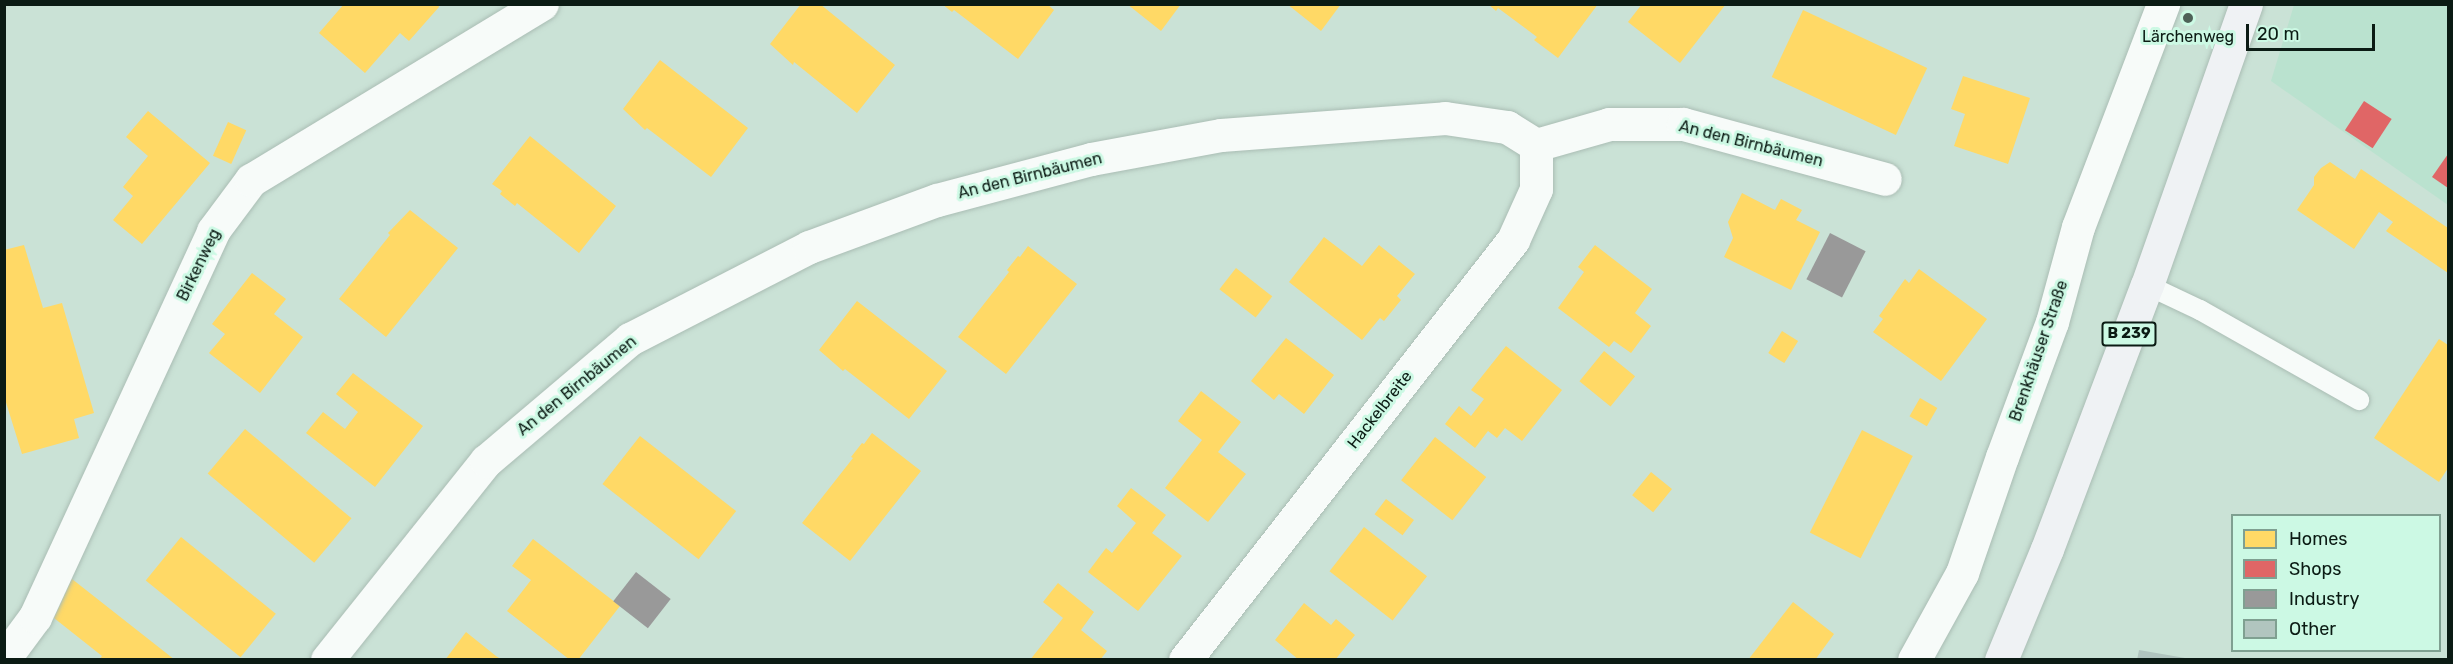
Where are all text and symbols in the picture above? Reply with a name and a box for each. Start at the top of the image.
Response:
marker: Lärchenweg [2181,11,2195,25]
scale bar [2249,12,2378,50]
text: 20 m [2257,23,2299,45]
place label: Lärchenweg [2142,27,2234,47]
street label: An den Birnbäumen [1677,117,1825,171]
street label: An den Birnbäumen [956,149,1104,203]
street label: Birkenweg [173,226,225,304]
street label: Brenkhäuser Straße [2006,278,2072,424]
road number: B 239 [2100,322,2158,346]
street label: An den Birnbäumen [514,332,640,440]
street label: Hackelbreite [1344,367,1416,453]
legend [2231,514,2441,652]
text: Homes [2289,528,2347,550]
text: Shops [2289,558,2341,580]
text: Industry [2289,588,2359,610]
text: Other [2289,618,2336,640]

